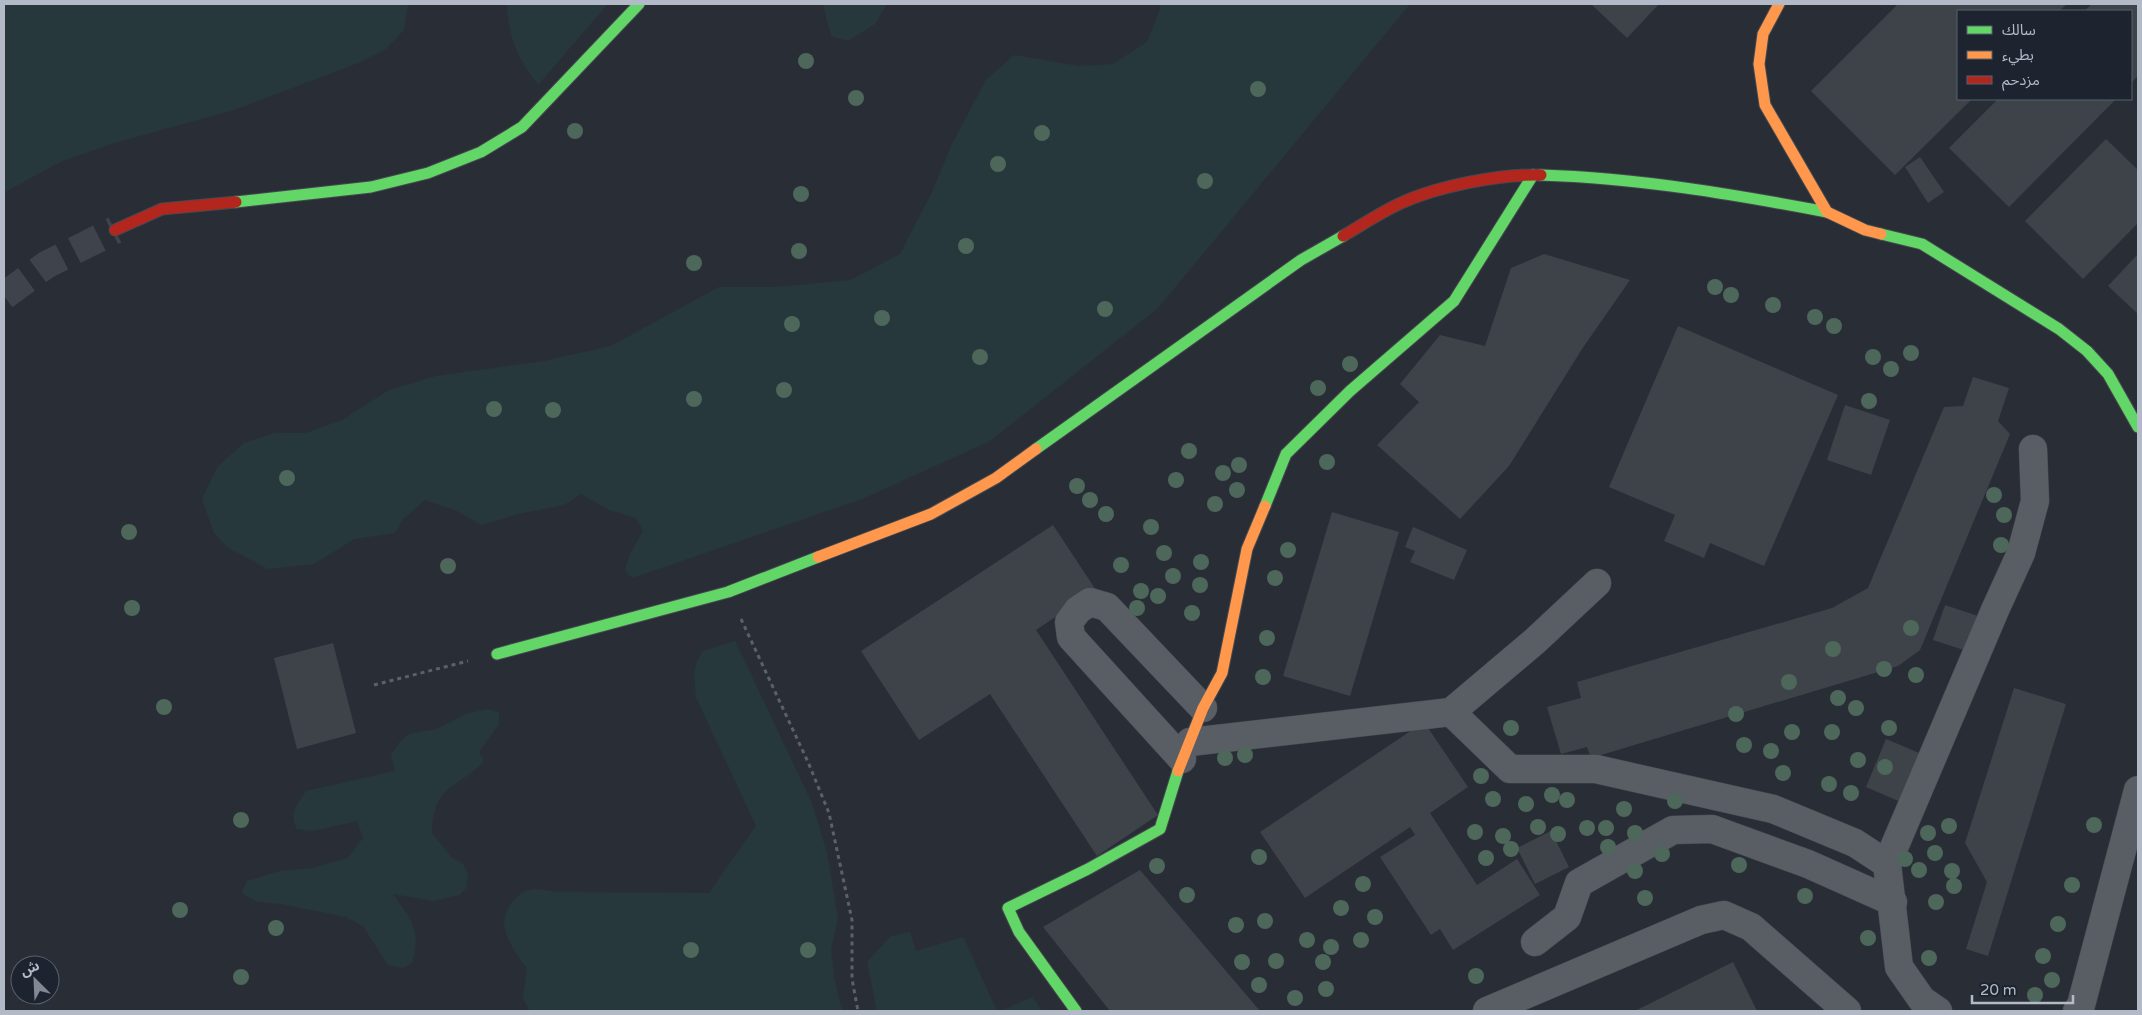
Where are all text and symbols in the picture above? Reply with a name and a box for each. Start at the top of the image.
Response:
legend [1957,10,2132,100]
text: سالك [2002,21,2036,39]
text: بطيء [2002,46,2034,66]
text: مزدحم [2002,71,2040,91]
north arrow [10,955,60,1005]
text: ش [18,957,42,980]
scale bar [1972,972,2073,1004]
text: 20 m [1980,981,2017,999]

